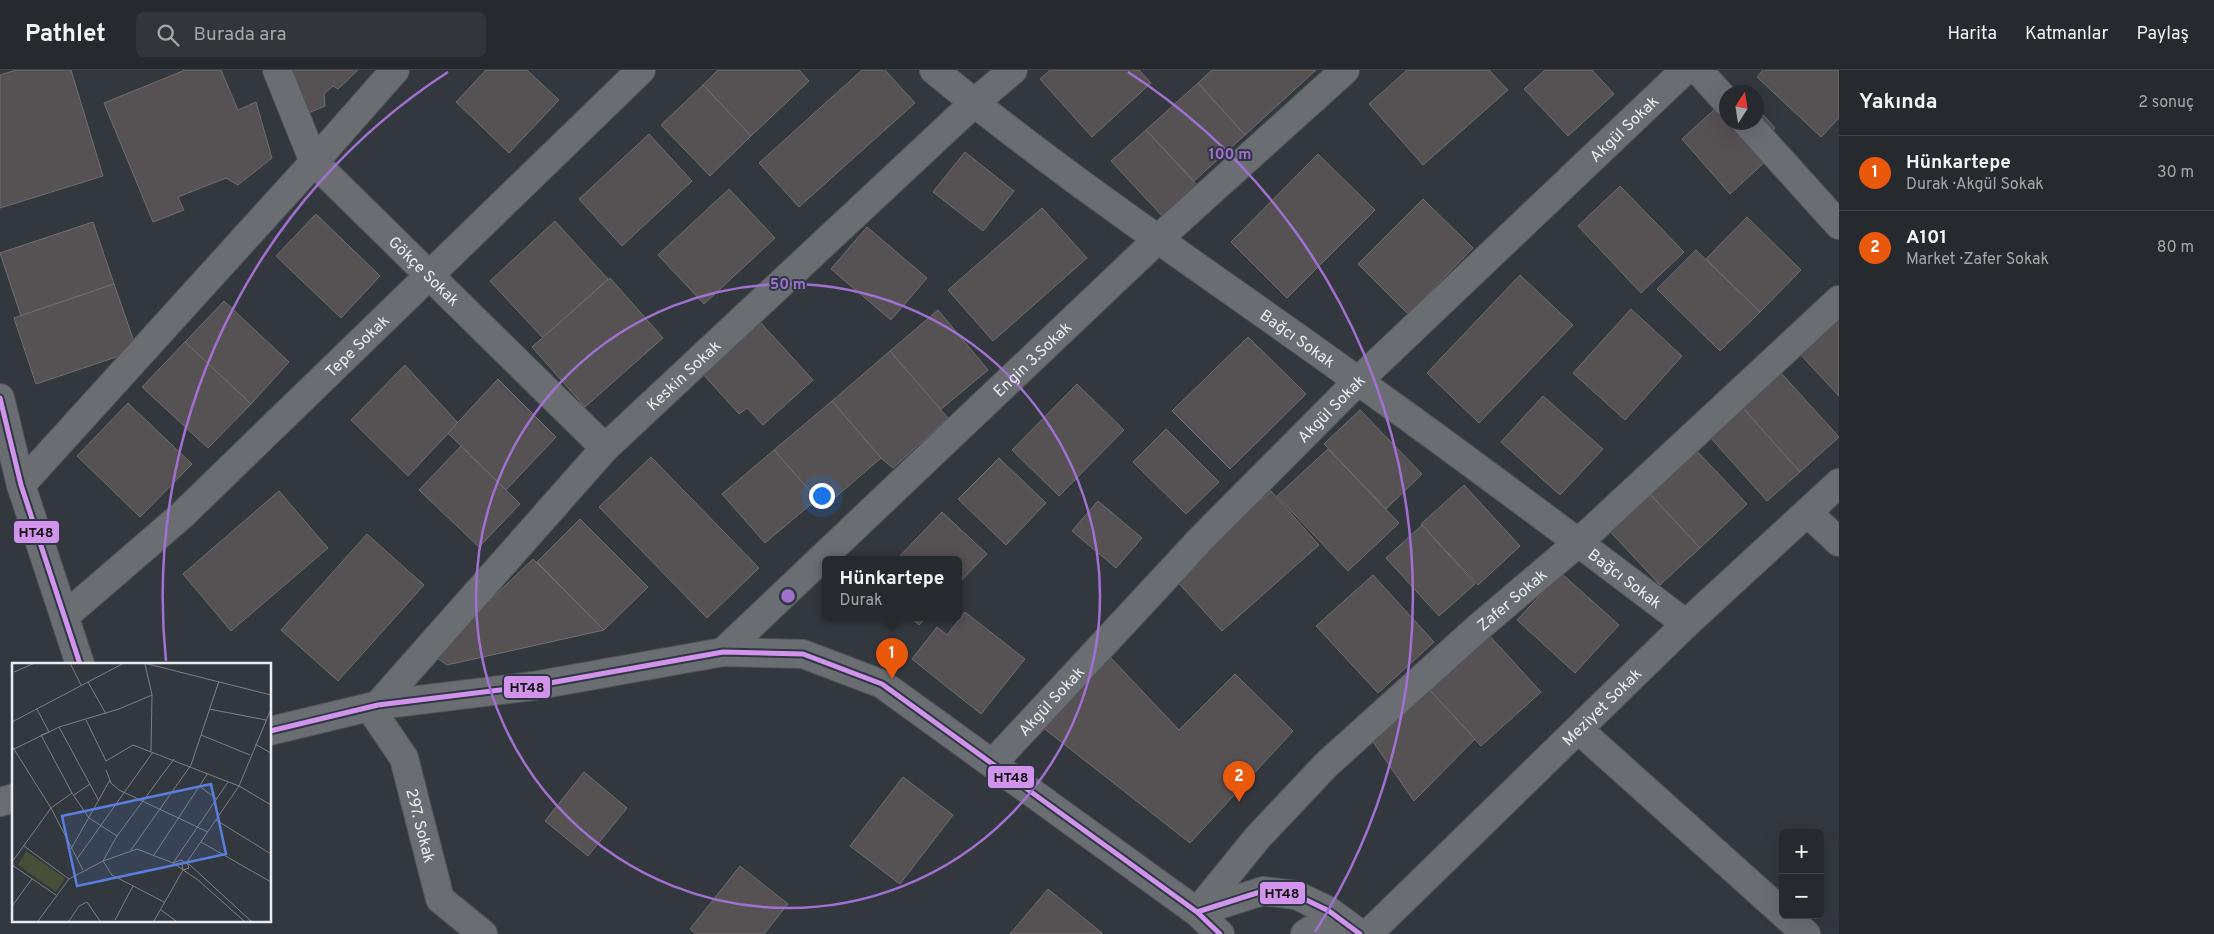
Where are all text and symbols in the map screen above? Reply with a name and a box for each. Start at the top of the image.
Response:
search box [136,12,486,57]
text: Pathlet [25,20,106,50]
icon: search [154,21,182,49]
text: Burada ara [194,23,287,47]
text: Harita [1948,23,1997,46]
text: Katmanlar [2025,23,2108,46]
text: Paylaş [2136,23,2189,46]
north arrow [1719,85,1764,130]
text: Yakında [1859,89,1938,116]
street label: Akgül Sokak [1586,92,1664,167]
text: 2 sonuç [2138,93,2194,113]
text: 100 m [1209,146,1251,165]
text: Hünkartepe [1906,151,2011,175]
text: 1 [1872,163,1878,183]
text: 30 m [2157,163,2194,183]
text: Durak · Akgül Sokak [1906,175,2044,195]
text: A101 [1906,226,1947,250]
street label: Gökçe Sokak [383,233,463,311]
text: 2 [1870,238,1880,258]
text: 80 m [2157,238,2194,258]
text: Market · Zafer Sokak [1906,250,2049,270]
text: 50 m [770,276,806,295]
street label: Bağcı Sokak [1255,306,1338,373]
street label: Tepe Sokak [322,311,394,383]
street label: Engin 3.Sokak [990,318,1077,402]
street label: Keskin Sokak [643,337,726,416]
street label: Akgül Sokak [1294,371,1370,448]
your location [809,483,835,509]
line badge: HT48 [13,520,60,544]
text: HT48 [18,525,54,542]
street label: Bağcı Sokak [1583,545,1665,614]
popup [822,556,962,621]
street label: Zafer Sokak [1474,566,1552,636]
text: Hünkartepe [840,567,944,591]
centre of rings [779,587,797,605]
text: Durak [840,591,882,611]
pin: 1 [876,638,908,679]
inset map [12,663,271,922]
street label: Akgül Sokak [1015,663,1090,741]
street label: Meziyet Sokak [1559,665,1647,751]
line badge: HT48 [503,675,551,699]
text: HT48 [509,680,545,697]
pin: 2 [1223,761,1255,802]
line badge: HT48 [987,765,1035,789]
text: HT48 [993,770,1029,787]
street label: 297. Sokak [400,786,438,865]
map controls [1779,829,1824,919]
button: + [1779,829,1824,874]
button: − [1779,874,1824,919]
line badge: HT48 [1259,881,1306,905]
text: HT48 [1264,886,1300,903]

